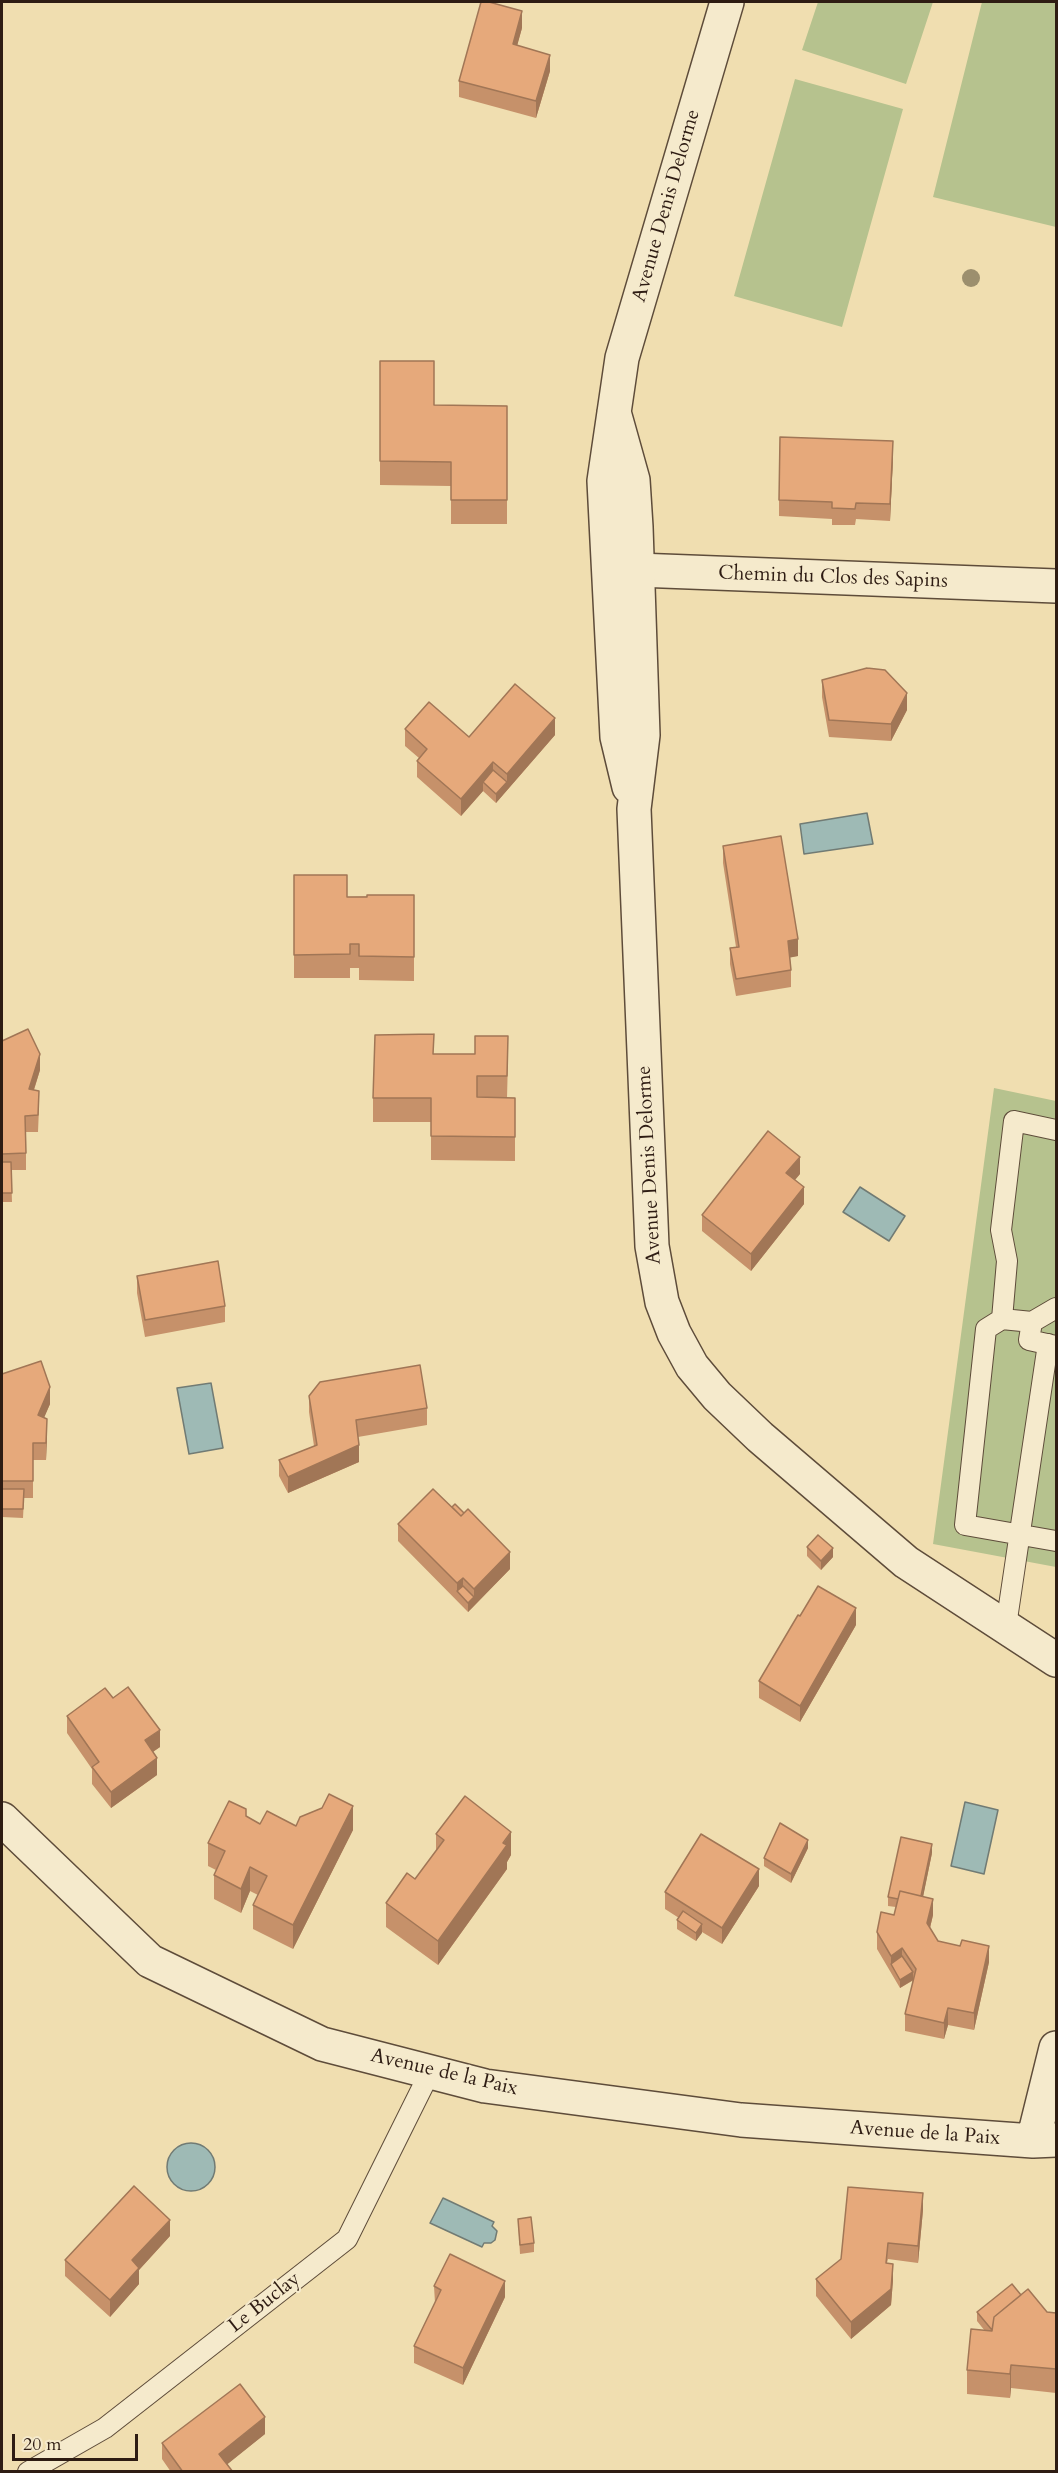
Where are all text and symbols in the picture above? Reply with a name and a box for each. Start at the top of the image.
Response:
street label: Avenue Denis Delorme [628,107,706,305]
street label: Chemin du Clos des Sapins [718,562,948,594]
street label: Avenue Denis Delorme [633,1065,667,1265]
street label: Avenue de la Paix [368,2044,520,2102]
street label: Avenue de la Paix [849,2117,1001,2151]
street label: Le Buclay [224,2268,306,2338]
scale bar [15,2422,141,2460]
text: 20 m [23,2432,62,2457]

